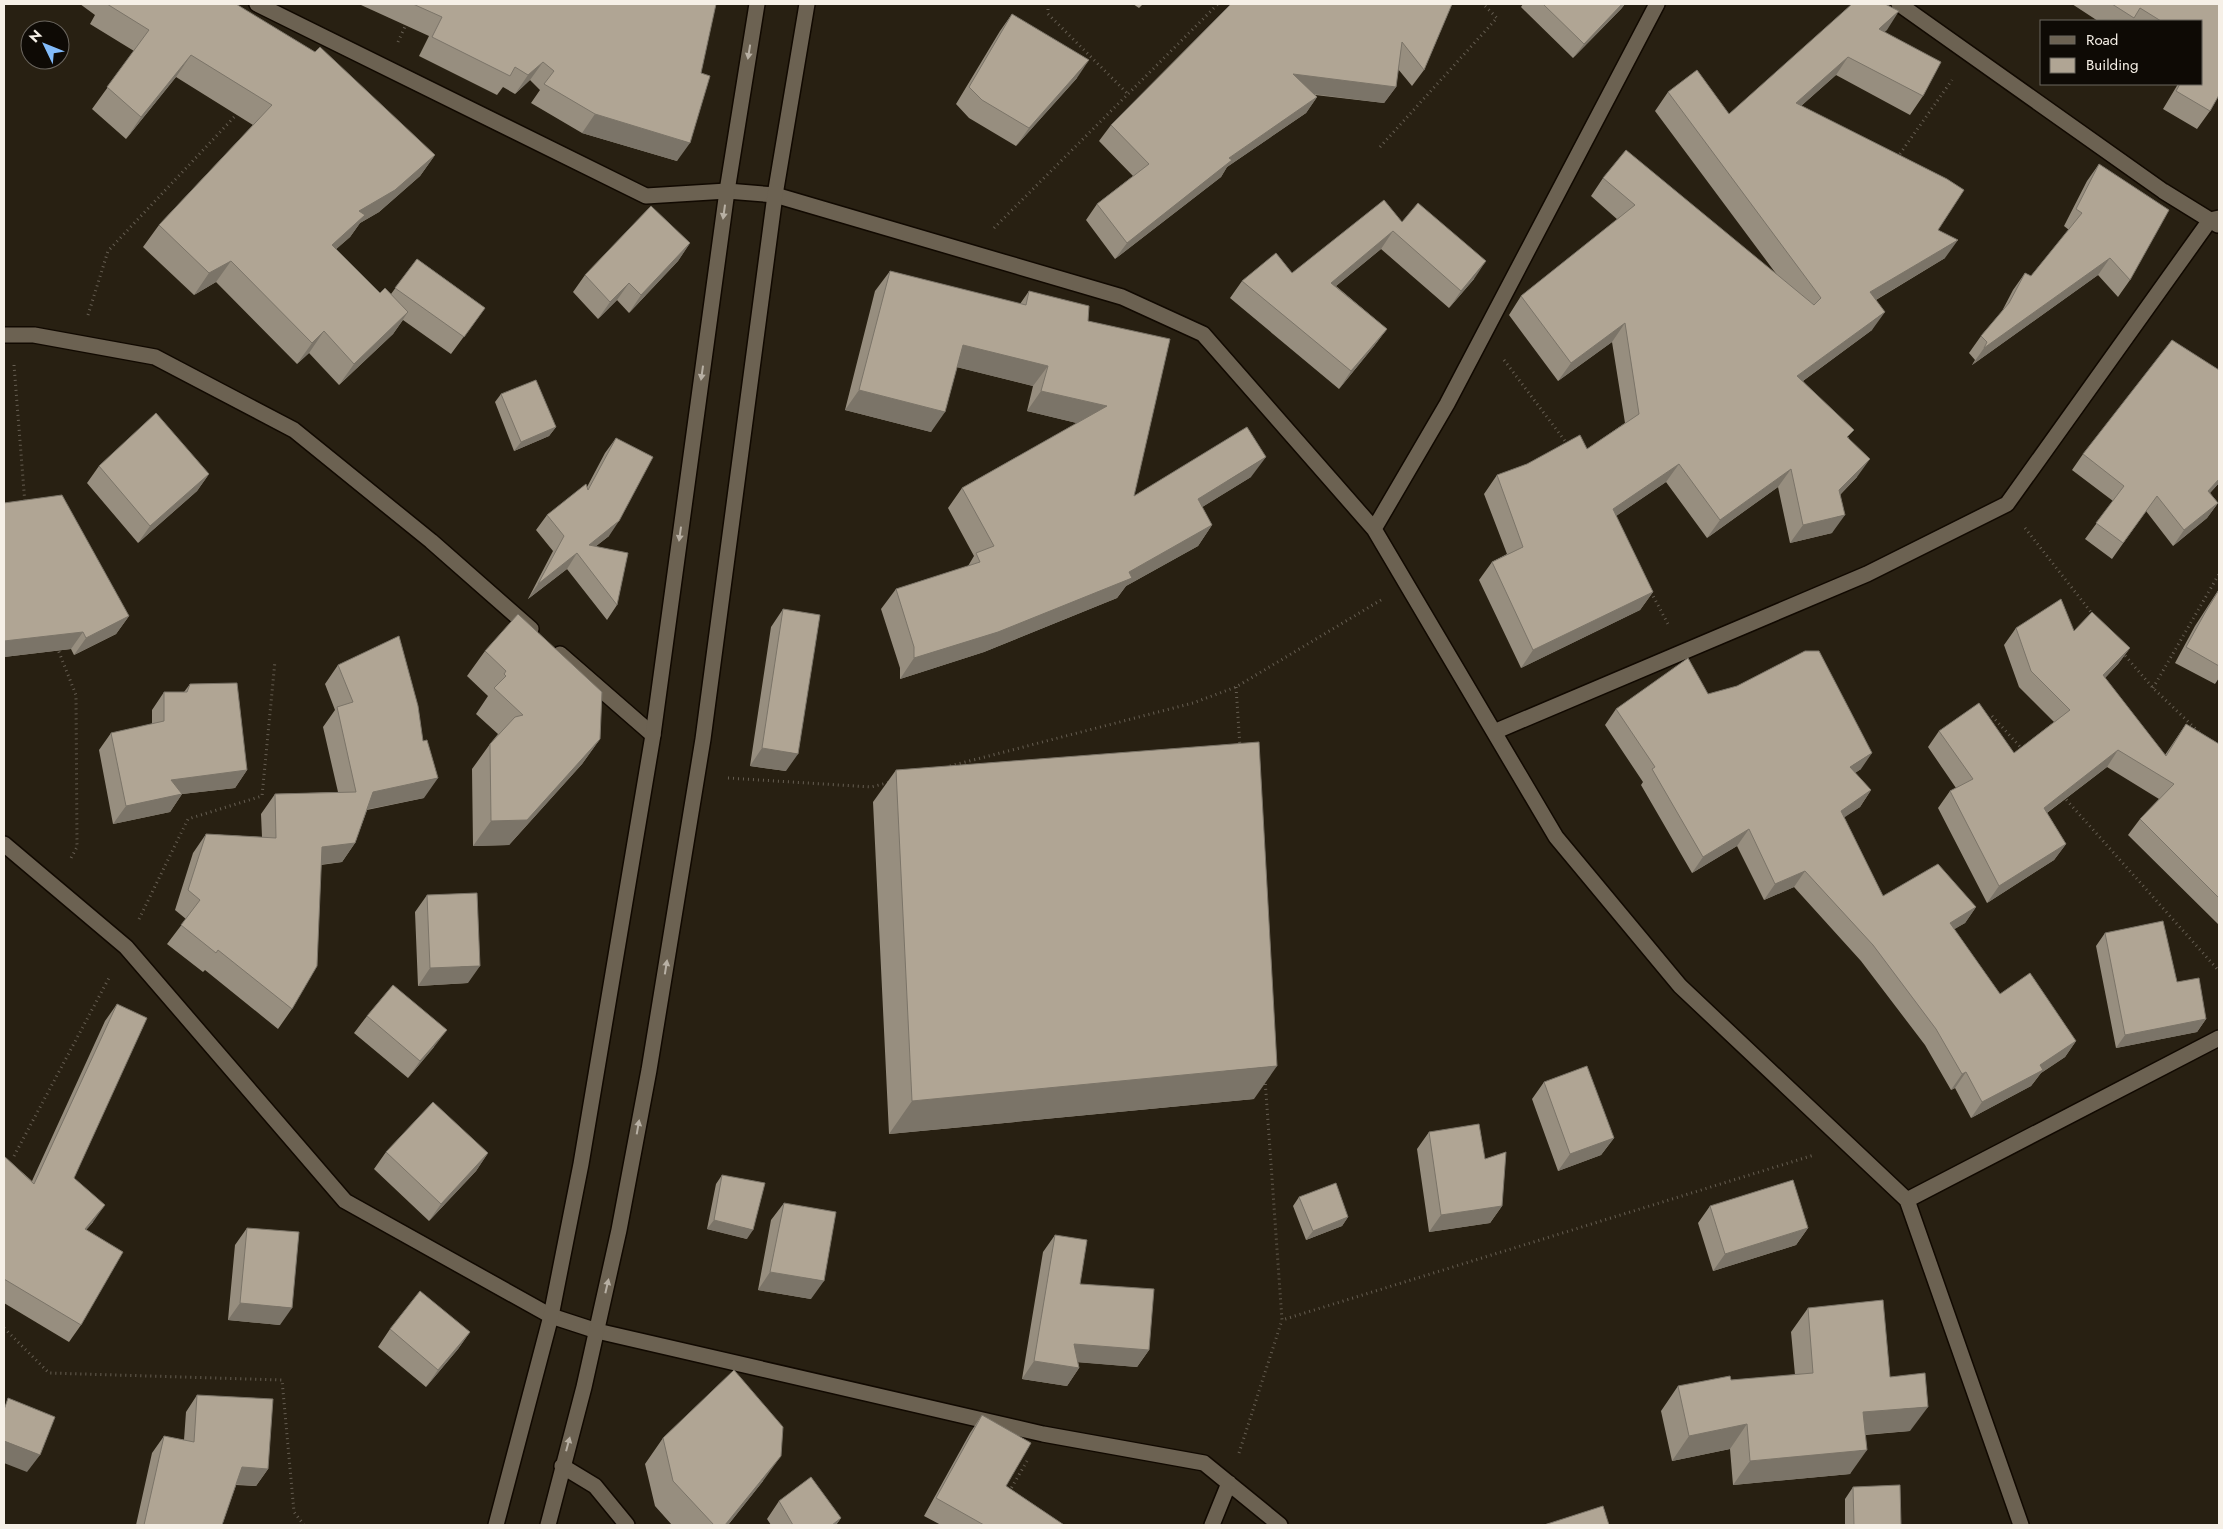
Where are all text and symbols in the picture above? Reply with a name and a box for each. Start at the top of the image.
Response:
north arrow [20,20,70,70]
legend [2040,20,2203,85]
text: N [24,25,47,47]
text: Road [2086,29,2118,51]
one-way arrow [745,44,753,60]
text: Building [2086,54,2138,76]
one-way arrow [720,205,728,221]
one-way arrow [698,366,706,382]
one-way arrow [676,527,684,543]
one-way arrow [662,958,670,974]
one-way arrow [635,1118,643,1134]
one-way arrow [603,1278,611,1294]
one-way arrow [565,1436,573,1451]

